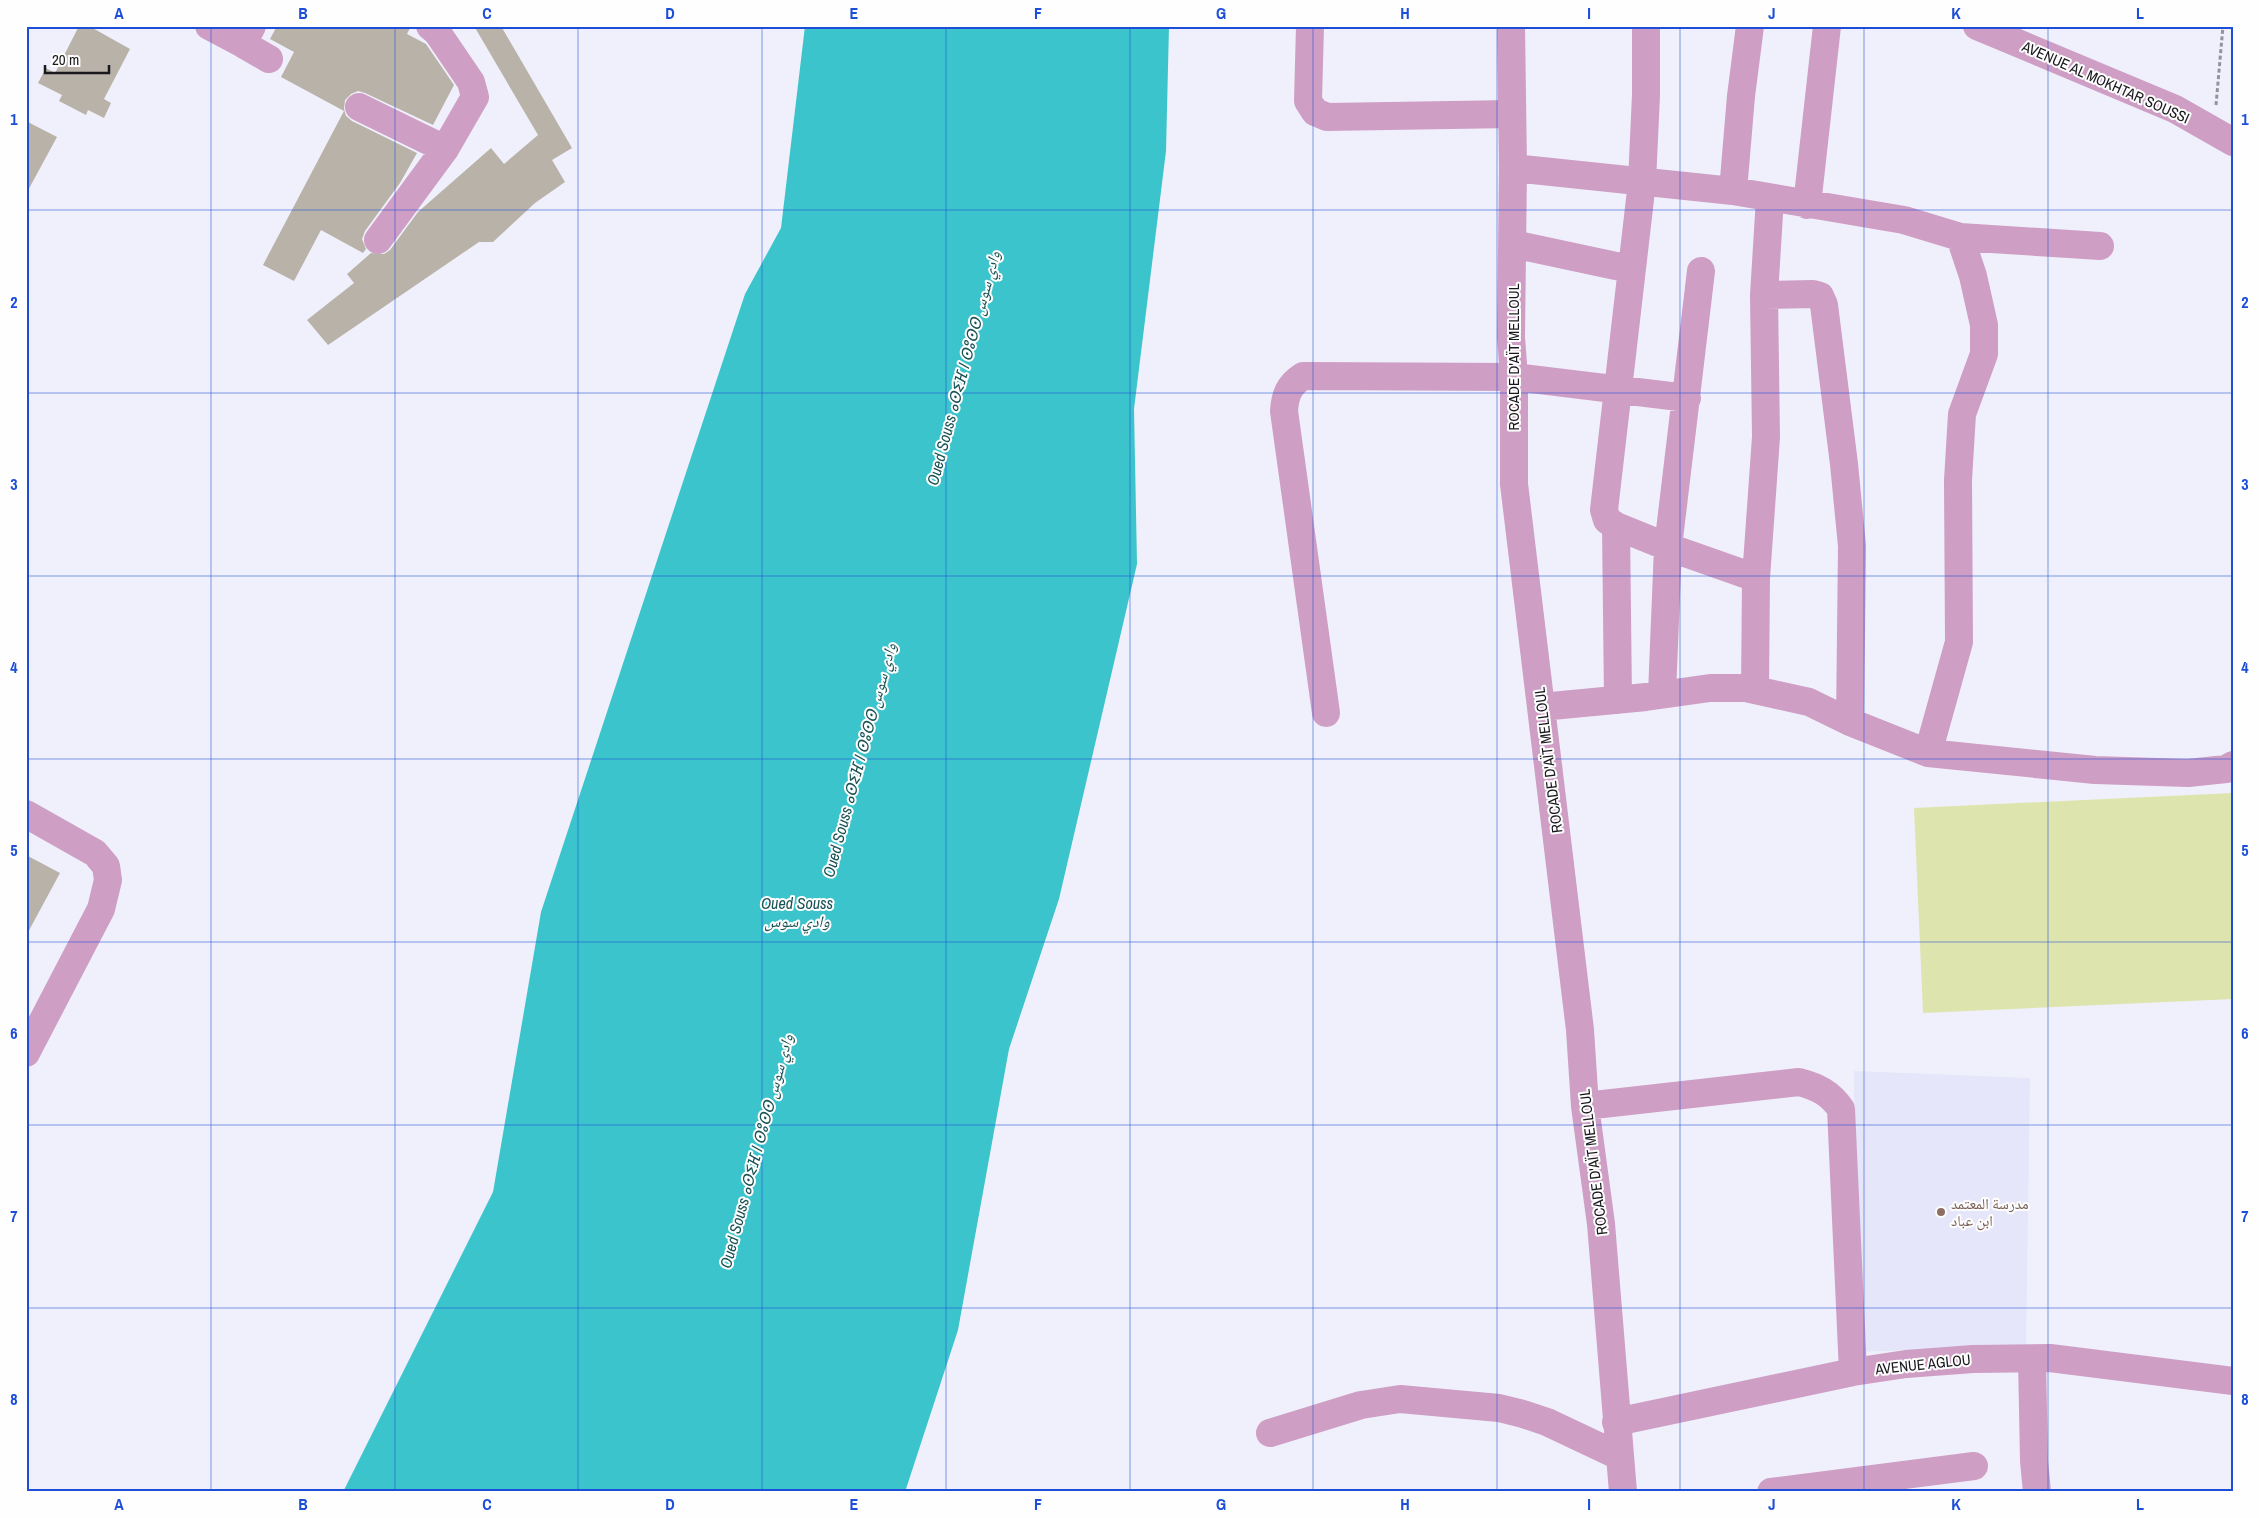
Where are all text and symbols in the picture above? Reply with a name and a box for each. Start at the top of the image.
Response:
text: A [114,2,124,24]
text: B [298,2,308,24]
text: C [482,2,492,24]
text: D [665,2,675,24]
text: E [850,2,859,24]
text: F [1034,2,1042,24]
text: G [1216,2,1226,24]
text: H [1400,2,1410,24]
text: I [1587,2,1591,24]
text: J [1768,2,1776,24]
text: K [1951,2,1961,24]
text: L [2136,2,2144,24]
street label: AVENUE AL MOKHTAR SOUSSI [2018,35,2193,128]
scale bar [45,42,109,74]
text: 20 m [52,49,79,70]
text: 1 [10,108,18,130]
text: 1 [2241,108,2249,130]
water label: Oued Souss ⴰⵙⵉⴼ ⵏ ⵙⵓⵙⵙ وادي سوس [921,248,1007,488]
street label: ROCADE D'AÏT MELLOUL [1503,283,1524,431]
text: 2 [10,291,18,313]
text: 2 [2241,291,2249,313]
text: 3 [10,473,18,495]
text: 3 [2241,473,2249,495]
water label: Oued Souss ⴰⵙⵉⴼ ⵏ ⵙⵓⵙⵙ وادي سوس [817,640,903,880]
text: 4 [10,656,18,678]
text: 4 [2241,656,2249,678]
street label: ROCADE D'AÏT MELLOUL [1529,686,1567,834]
text: 5 [10,839,18,861]
text: 5 [2241,839,2249,861]
water label: Oued Souss وادي سوس [761,892,834,934]
text: 6 [10,1022,18,1044]
text: 6 [2241,1022,2249,1044]
water label: Oued Souss ⴰⵙⵉⴼ ⵏ ⵙⵓⵙⵙ وادي سوس [714,1031,800,1271]
street label: ROCADE D'AÏT MELLOUL [1574,1088,1612,1236]
place label: مدرسة المعتمد ابن عباد [1951,1193,2029,1231]
text: 7 [10,1205,18,1227]
text: 7 [2241,1205,2249,1227]
marker: مدرسة المعتمد ابن عباد [1935,1206,1947,1218]
street label: AVENUE AGLOU [1873,1349,1972,1380]
text: 8 [10,1388,18,1410]
text: 8 [2241,1388,2249,1410]
text: A [114,1493,124,1515]
text: B [298,1493,308,1515]
text: C [482,1493,492,1515]
text: D [665,1493,675,1515]
text: E [850,1493,859,1515]
text: F [1034,1493,1042,1515]
text: G [1216,1493,1226,1515]
text: H [1400,1493,1410,1515]
text: I [1587,1493,1591,1515]
text: J [1768,1493,1776,1515]
text: K [1951,1493,1961,1515]
text: L [2136,1493,2144,1515]

